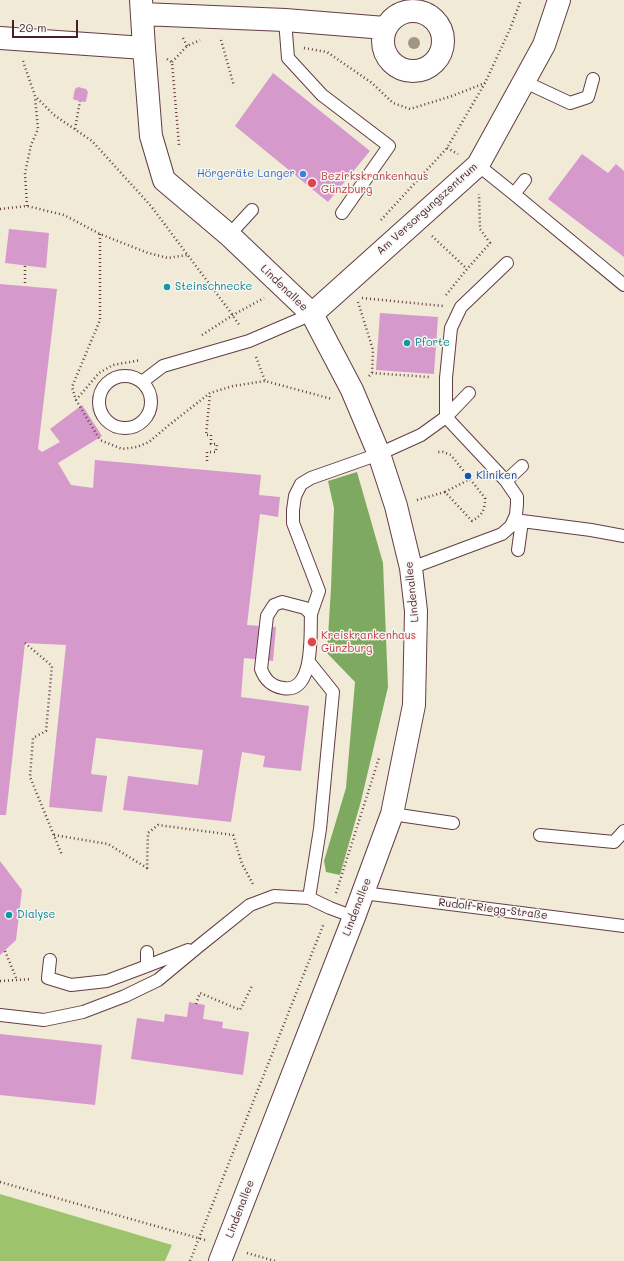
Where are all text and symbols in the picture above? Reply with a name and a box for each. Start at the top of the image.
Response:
scale bar [14,12,80,38]
text: 20 m [19,19,47,35]
street label: Am Versorgungszentrum [374,160,480,258]
place label: Hörgeräte Langer [197,167,295,181]
marker: Hörgeräte Langer [298,169,308,179]
place label: Bezirkskrankenhaus Günzburg [321,170,428,196]
marker: Bezirkskrankenhaus Günzburg [306,177,318,189]
street label: Lindenallee [257,262,311,314]
place label: Steinschnecke [175,280,252,294]
marker: Steinschnecke [162,282,172,292]
place label: Pforte [415,336,450,350]
marker: Pforte [402,338,412,348]
place label: Kliniken [476,469,517,483]
marker: Kliniken [463,471,473,481]
street label: Lindenallee [402,561,422,623]
place label: Kreiskrankenhaus Günzburg [321,629,416,655]
marker: Kreiskrankenhaus Günzburg [306,636,318,648]
street label: Lindenallee [340,876,374,938]
street label: Rudolf-Riegg-Straße [438,896,548,922]
place label: Dialyse [17,908,55,922]
marker: Dialyse [4,910,14,920]
street label: Lindenallee [223,1178,257,1240]

